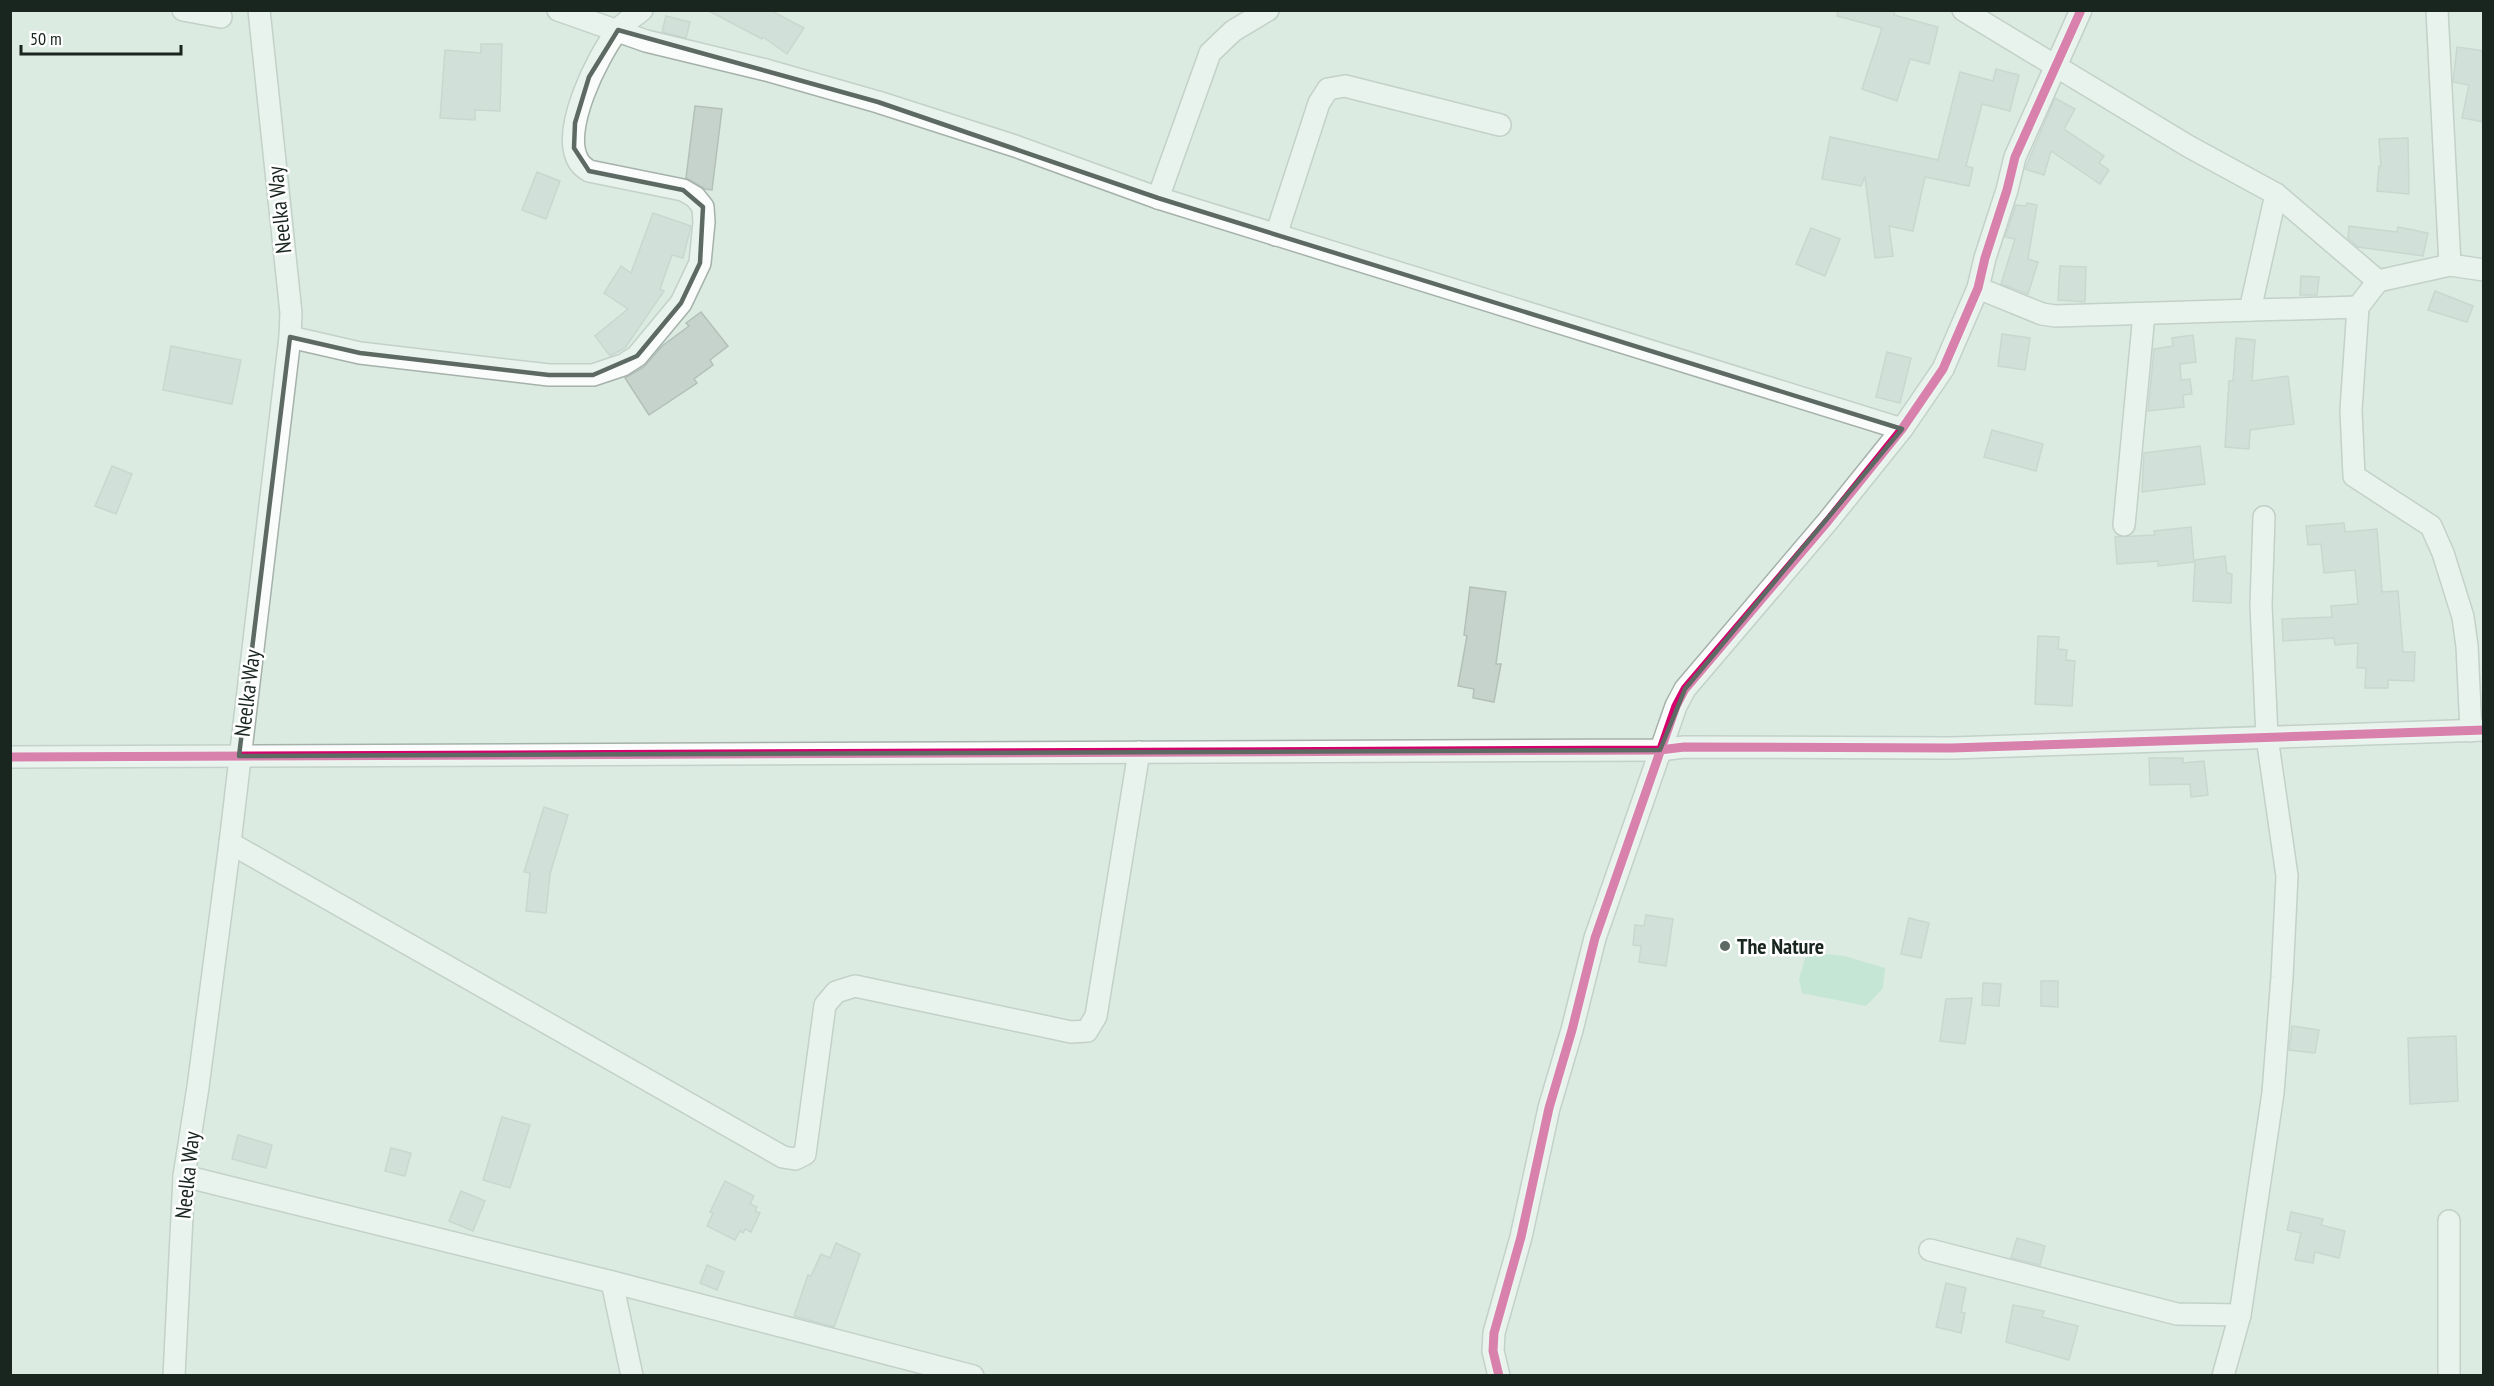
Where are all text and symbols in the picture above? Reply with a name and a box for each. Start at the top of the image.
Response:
scale bar [21,18,182,56]
text: 50 m [30,27,62,50]
street label: Neelka Way [260,164,298,255]
street label: Neelka Way [228,647,266,738]
place label: The Nature [1737,932,1824,960]
marker: The Nature [1718,939,1732,953]
street label: Neelka Way [168,1129,206,1220]

